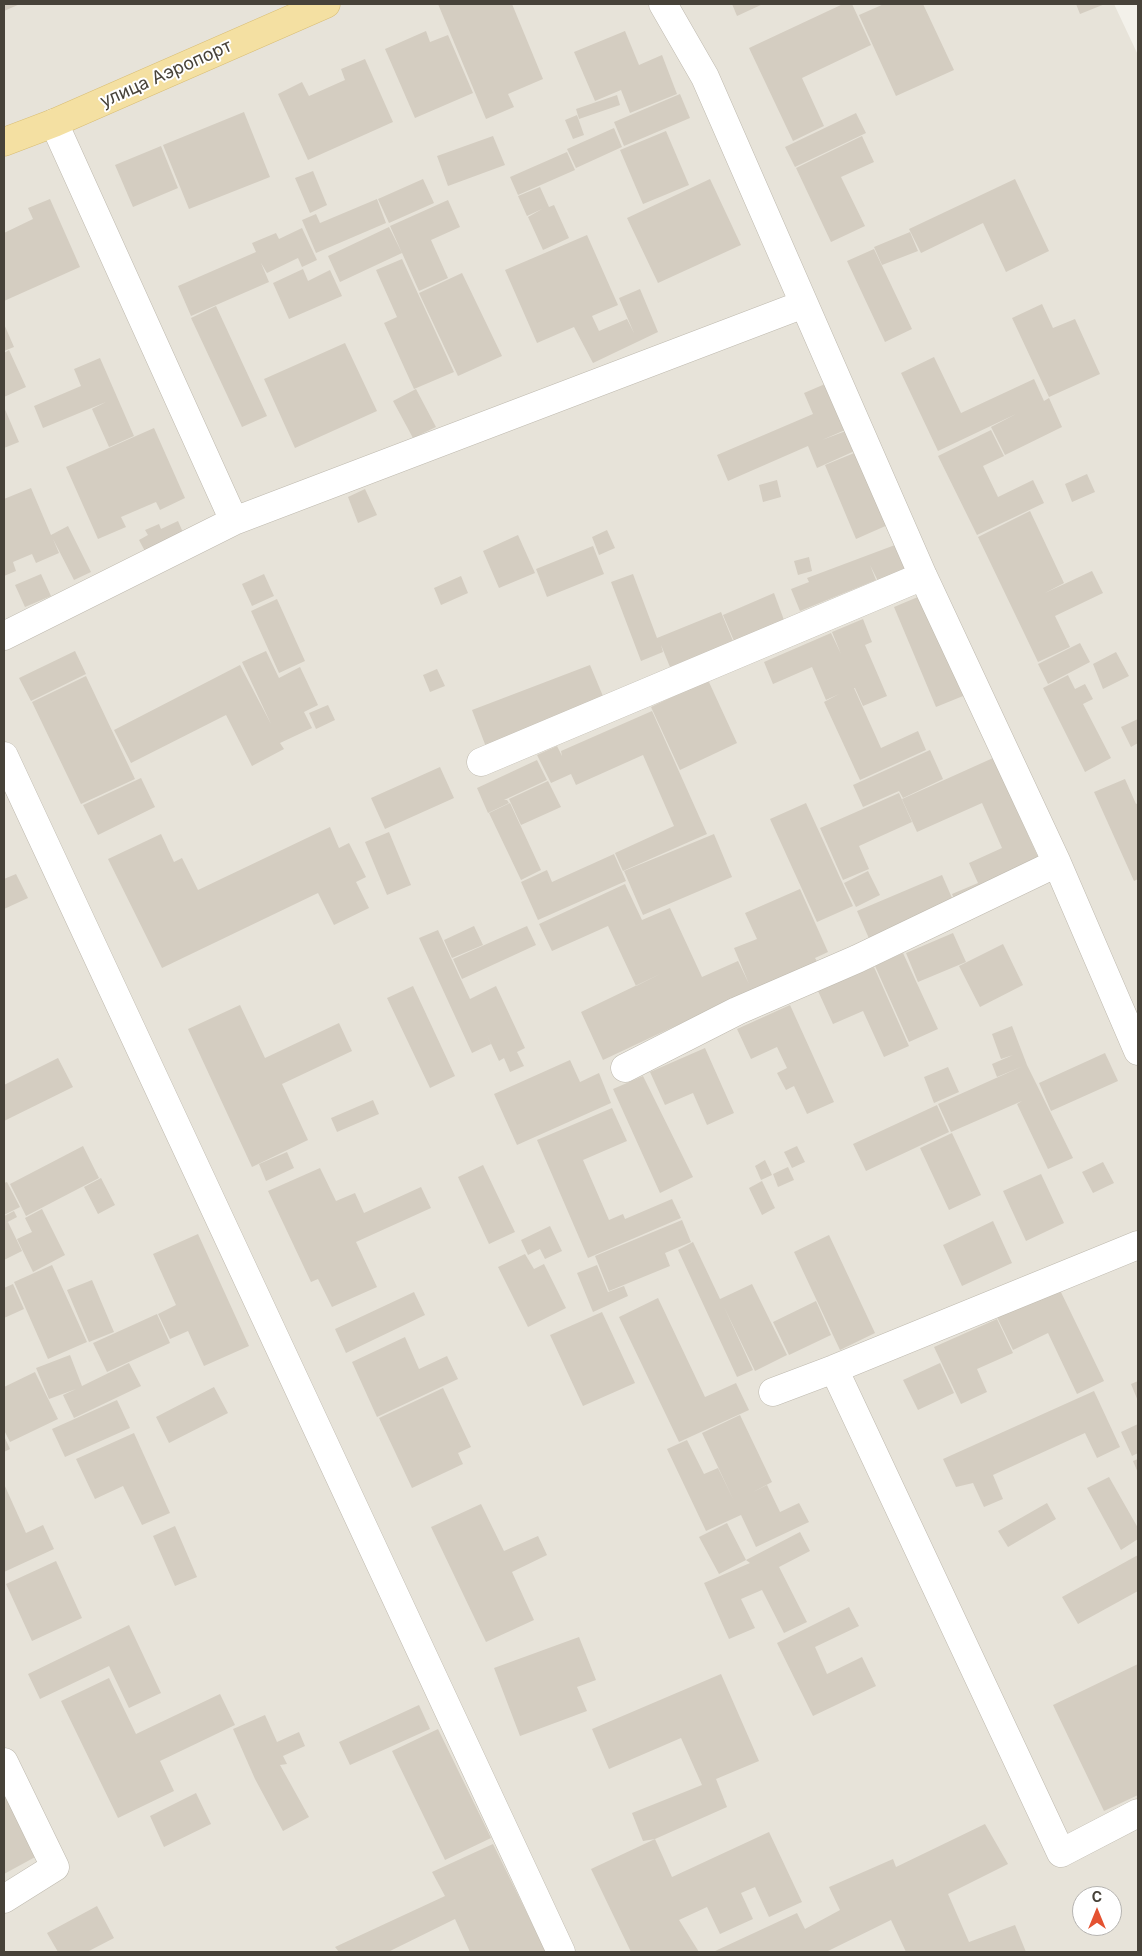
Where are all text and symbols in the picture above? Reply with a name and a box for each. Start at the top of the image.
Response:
street label: улица Аэропорт [97,35,235,113]
north arrow [1072,1886,1122,1936]
text: С [1092,1888,1102,1905]

